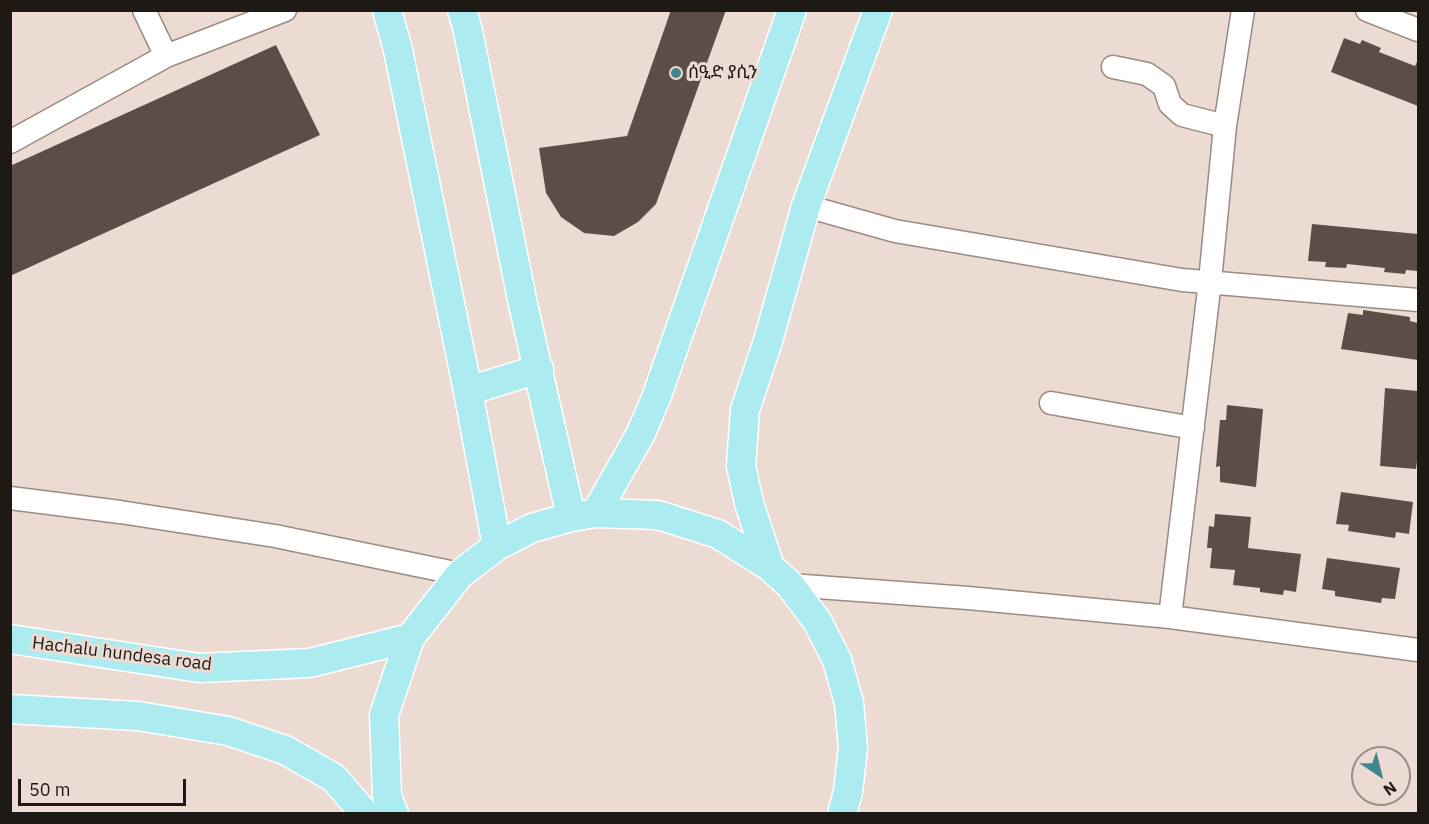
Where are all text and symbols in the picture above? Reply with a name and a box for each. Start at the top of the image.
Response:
place label: ሰዒድ ያሲን [688,62,757,84]
marker: ሰዒድ ያሲን [669,66,683,80]
street label: Hachalu hundesa road [31,632,213,676]
north arrow [1351,746,1411,806]
scale bar [21,767,189,805]
text: 50 m [29,778,71,801]
text: N [1380,778,1401,801]

